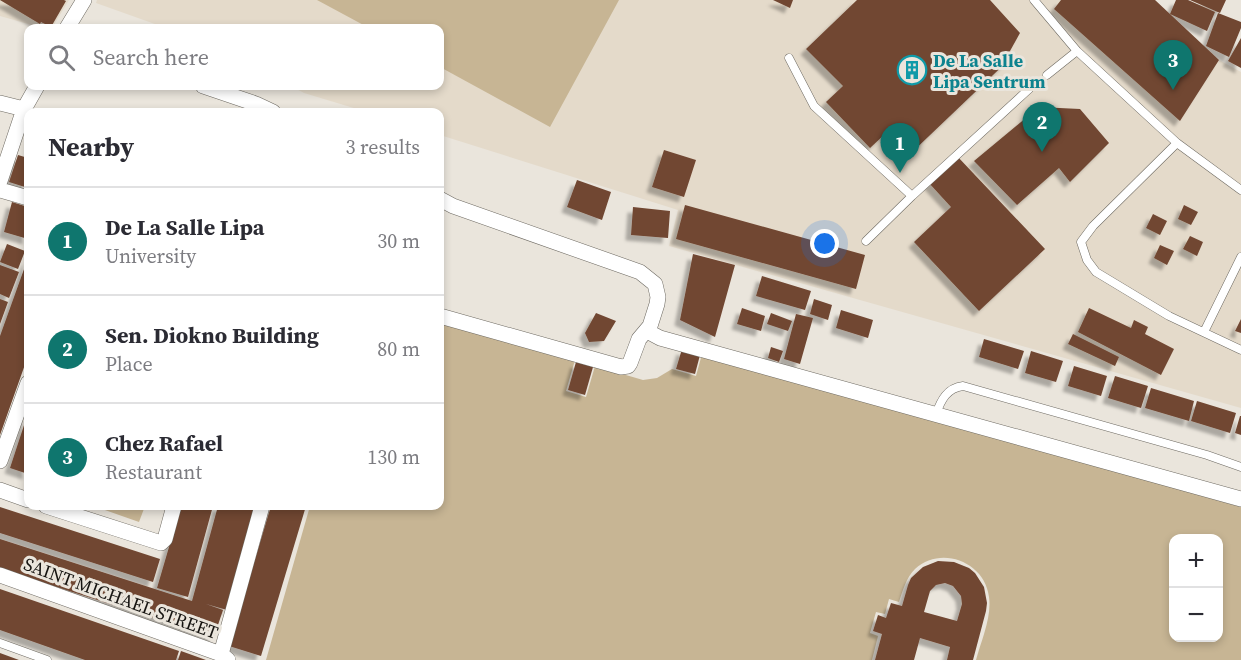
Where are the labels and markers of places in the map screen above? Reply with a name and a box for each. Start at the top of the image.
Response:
pin: 3 [1154,40,1192,90]
place label: De La Salle Lipa Sentrum [933,48,1046,94]
building icon: De La Salle Lipa Sentrum [896,54,928,86]
pin: 2 [1022,102,1062,152]
pin: 1 [880,124,920,173]

